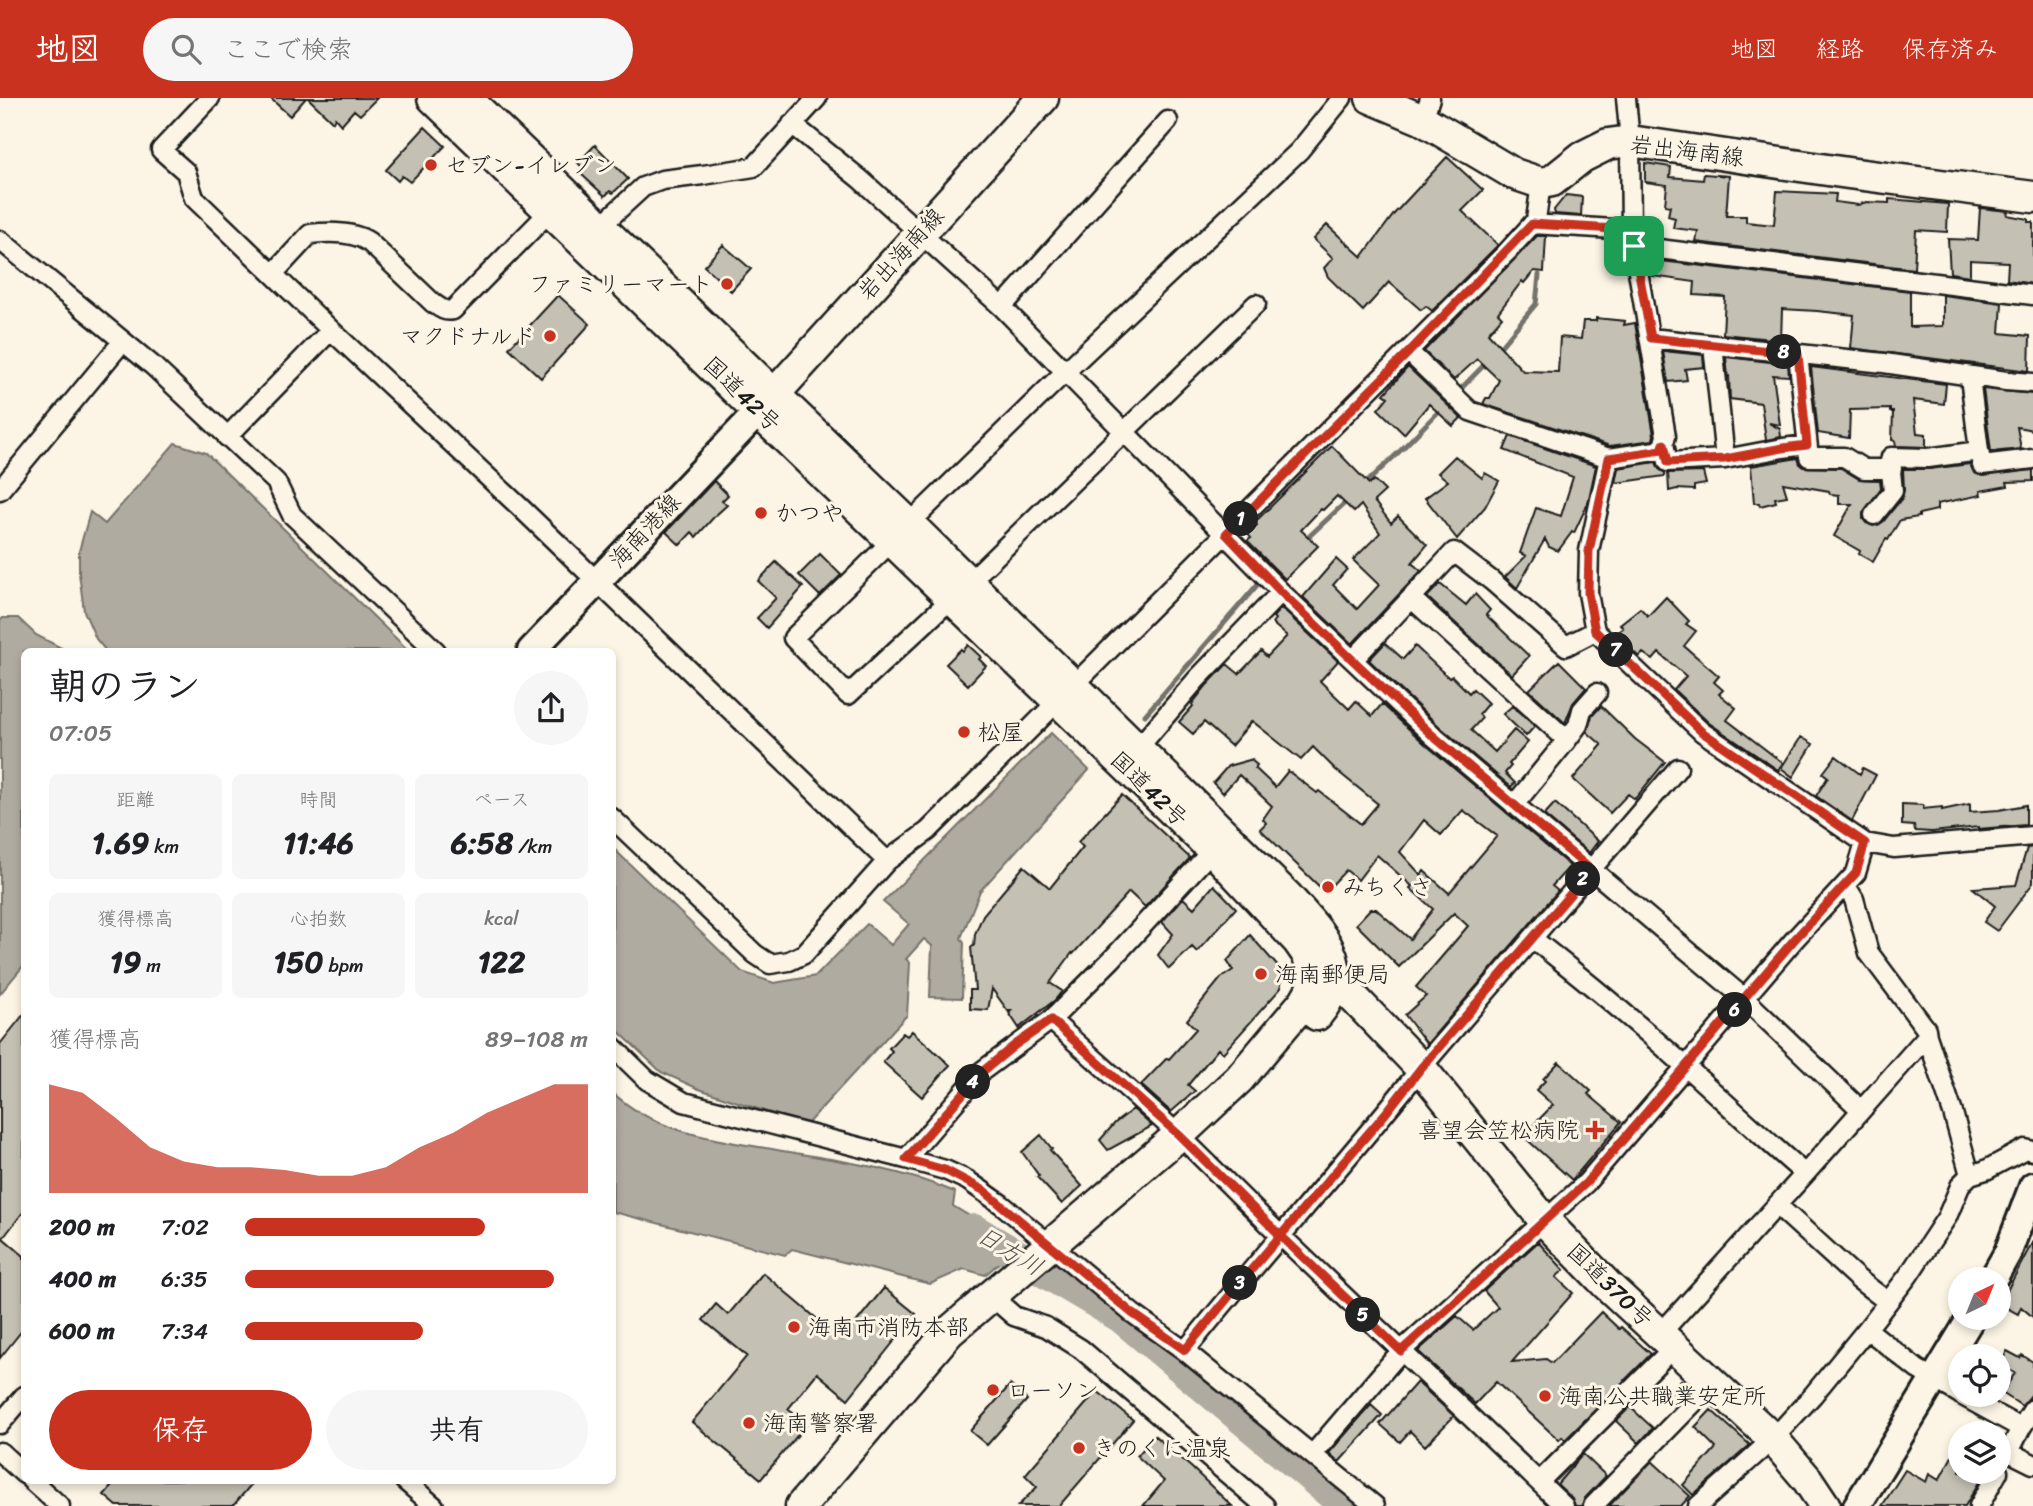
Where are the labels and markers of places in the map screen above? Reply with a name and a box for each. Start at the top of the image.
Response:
place label: セブン-イレブン [445,145,617,186]
marker: セブン-イレブン [423,157,439,173]
pin [1604,216,1664,276]
place label: ファミリーマート [529,264,713,305]
marker: ファミリーマート [719,276,735,292]
place label: マクドナルド [400,316,536,357]
marker: マクドナルド [542,328,558,344]
pin: 8 [1766,334,1802,370]
place label: かつや [775,493,844,534]
pin: 1 [1224,502,1258,536]
marker: かつや [753,505,769,521]
pin: 7 [1598,632,1634,668]
place label: 松屋 [978,712,1024,753]
marker: 松屋 [956,724,972,740]
pin: 2 [1566,862,1600,896]
place label: みちくさ [1342,867,1433,908]
marker: みちくさ [1320,879,1336,895]
place label: 海南郵便局 [1275,954,1390,995]
marker: 海南郵便局 [1253,966,1269,982]
pin: 6 [1718,992,1752,1028]
pin: 4 [956,1065,990,1100]
place label: 喜望会笠松病院 [1418,1110,1579,1151]
marker: 喜望会笠松病院 [1585,1120,1605,1140]
pin: 3 [1222,1266,1258,1300]
pin: 5 [1346,1298,1380,1332]
place label: 海南市消防本部 [808,1307,969,1348]
marker: 海南市消防本部 [786,1319,802,1335]
place label: ローソン [1007,1370,1099,1411]
place label: 海南公共職業安定所 [1559,1376,1766,1417]
marker: ローソン [985,1382,1001,1398]
marker: 海南公共職業安定所 [1537,1388,1553,1404]
place label: 海南警察署 [763,1403,878,1444]
marker: 海南警察署 [741,1415,757,1431]
place label: きのくに温泉 [1093,1428,1231,1469]
marker: きのくに温泉 [1071,1440,1087,1456]

